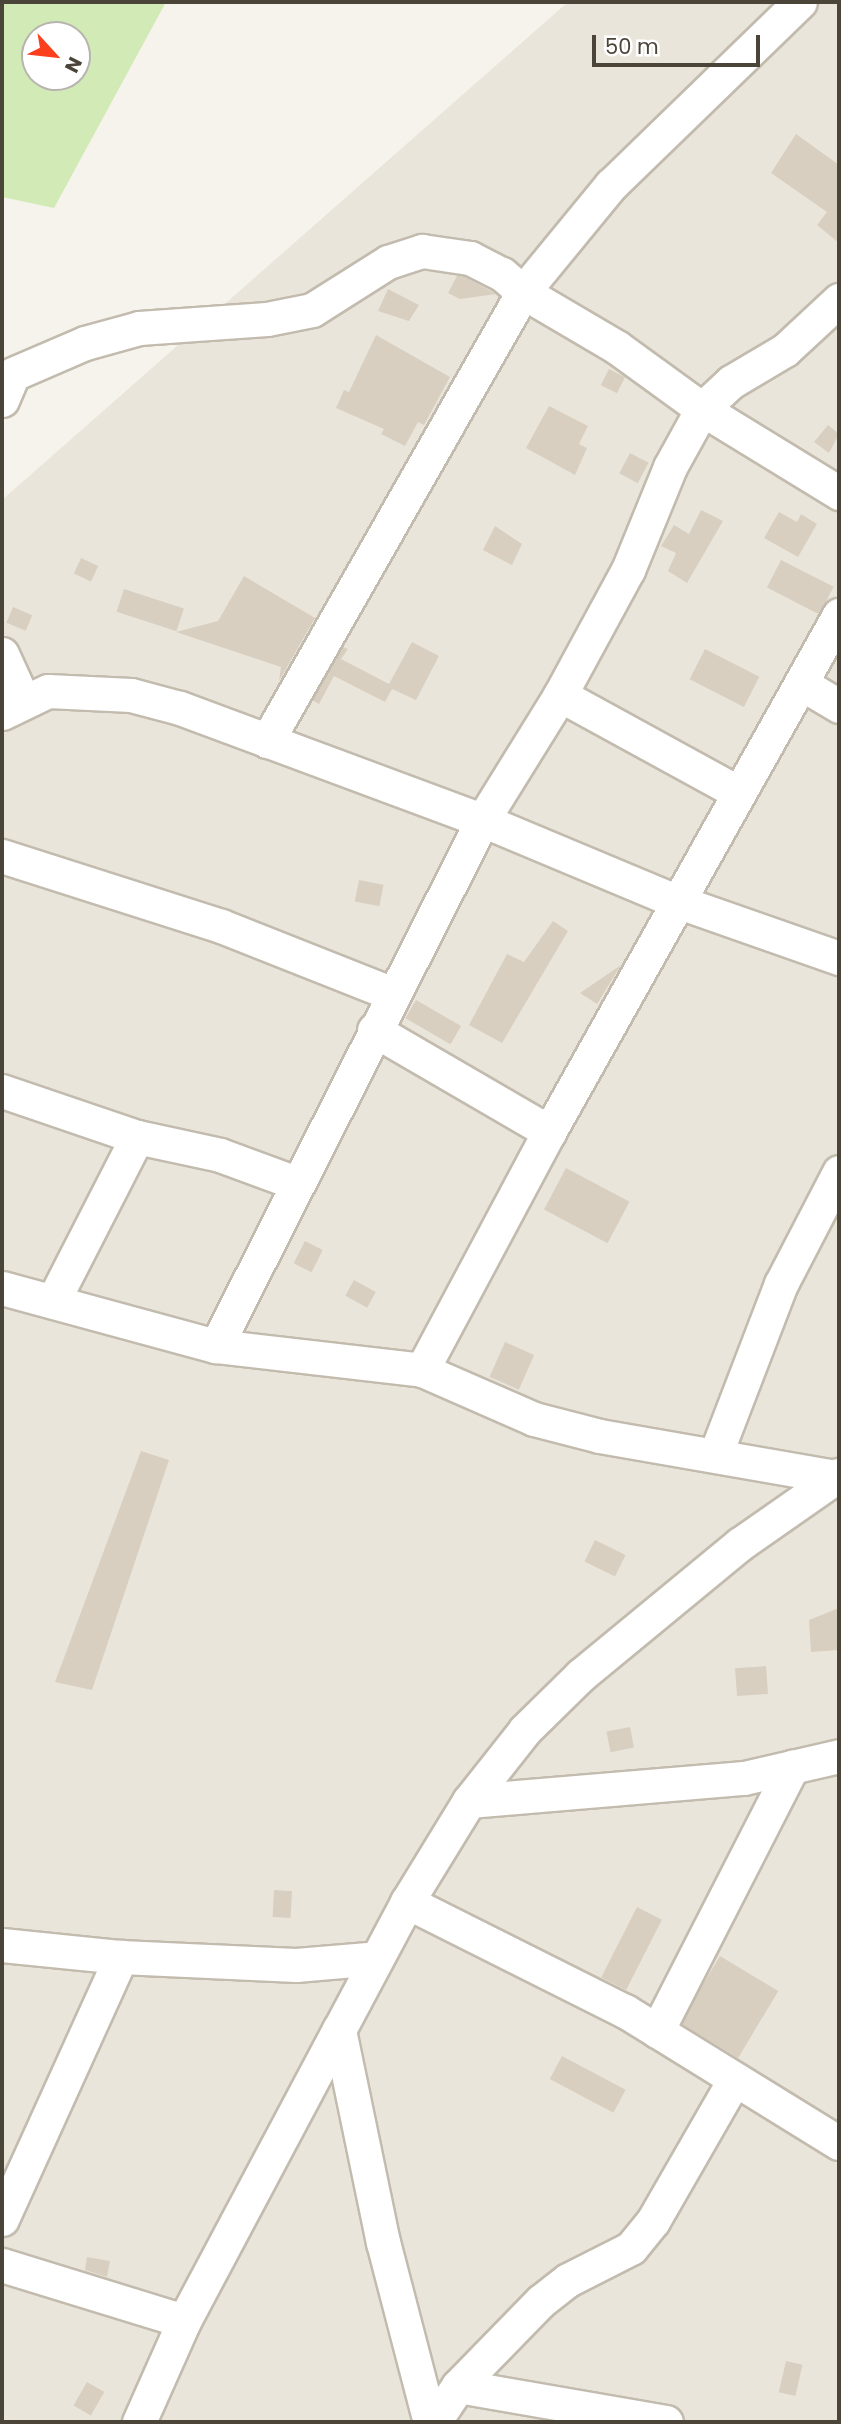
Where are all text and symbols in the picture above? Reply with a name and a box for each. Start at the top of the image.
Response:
north arrow [21,21,91,91]
scale bar [596,21,764,65]
text: 50 m [605,32,659,61]
text: N [58,52,89,77]

